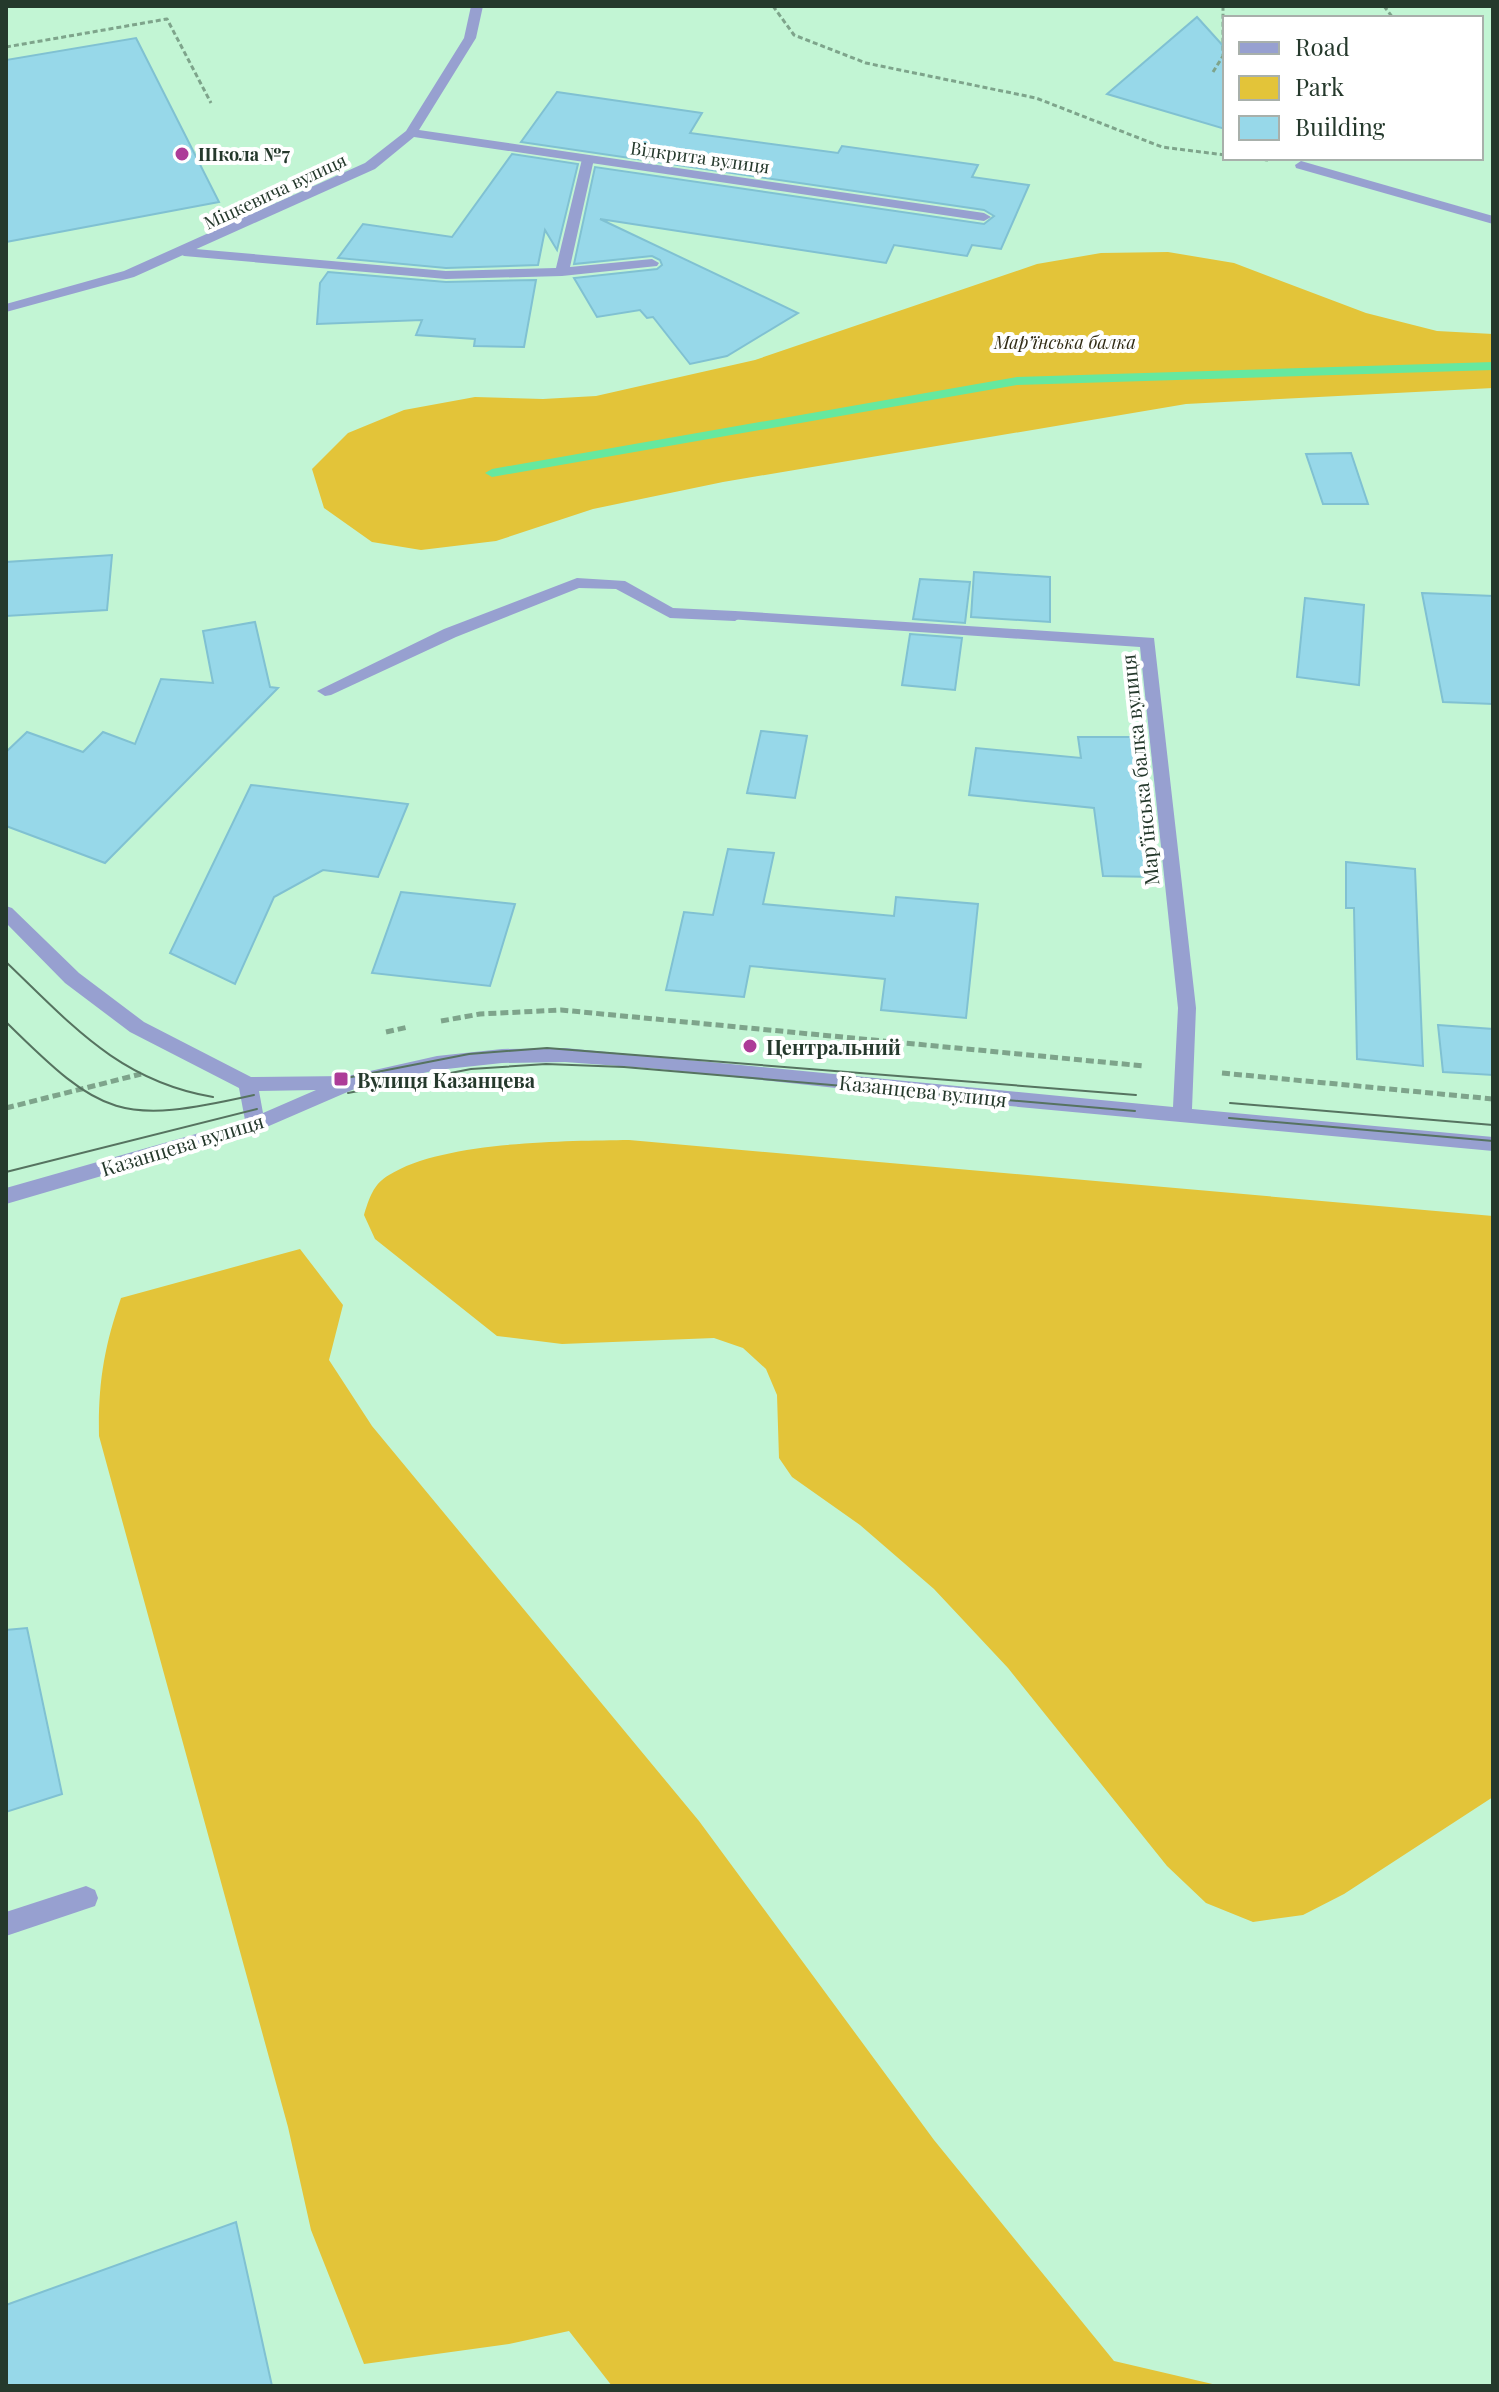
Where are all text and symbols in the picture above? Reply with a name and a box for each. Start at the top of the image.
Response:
legend [1223,16,1483,160]
text: Road [1295,30,1350,62]
text: Park [1295,70,1345,102]
text: Building [1295,110,1386,142]
street label: Відкрита вулиця [629,135,771,179]
place label: Школа №7 [198,142,291,166]
marker: Школа №7 [173,145,191,163]
street label: Міцкевича вулиця [200,147,351,235]
park label: Мар’їнська балка [993,330,1136,354]
street label: Мар’їнська балка вулиця [1113,653,1165,887]
place label: Центральний [766,1033,901,1060]
marker: Центральний [741,1037,759,1055]
place label: Вулиця Казанцева [357,1066,536,1093]
street label: Казанцева вулиця [838,1068,1009,1112]
marker: Вулиця Казанцева [332,1070,350,1088]
street label: Казанцева вулиця [97,1106,267,1182]

